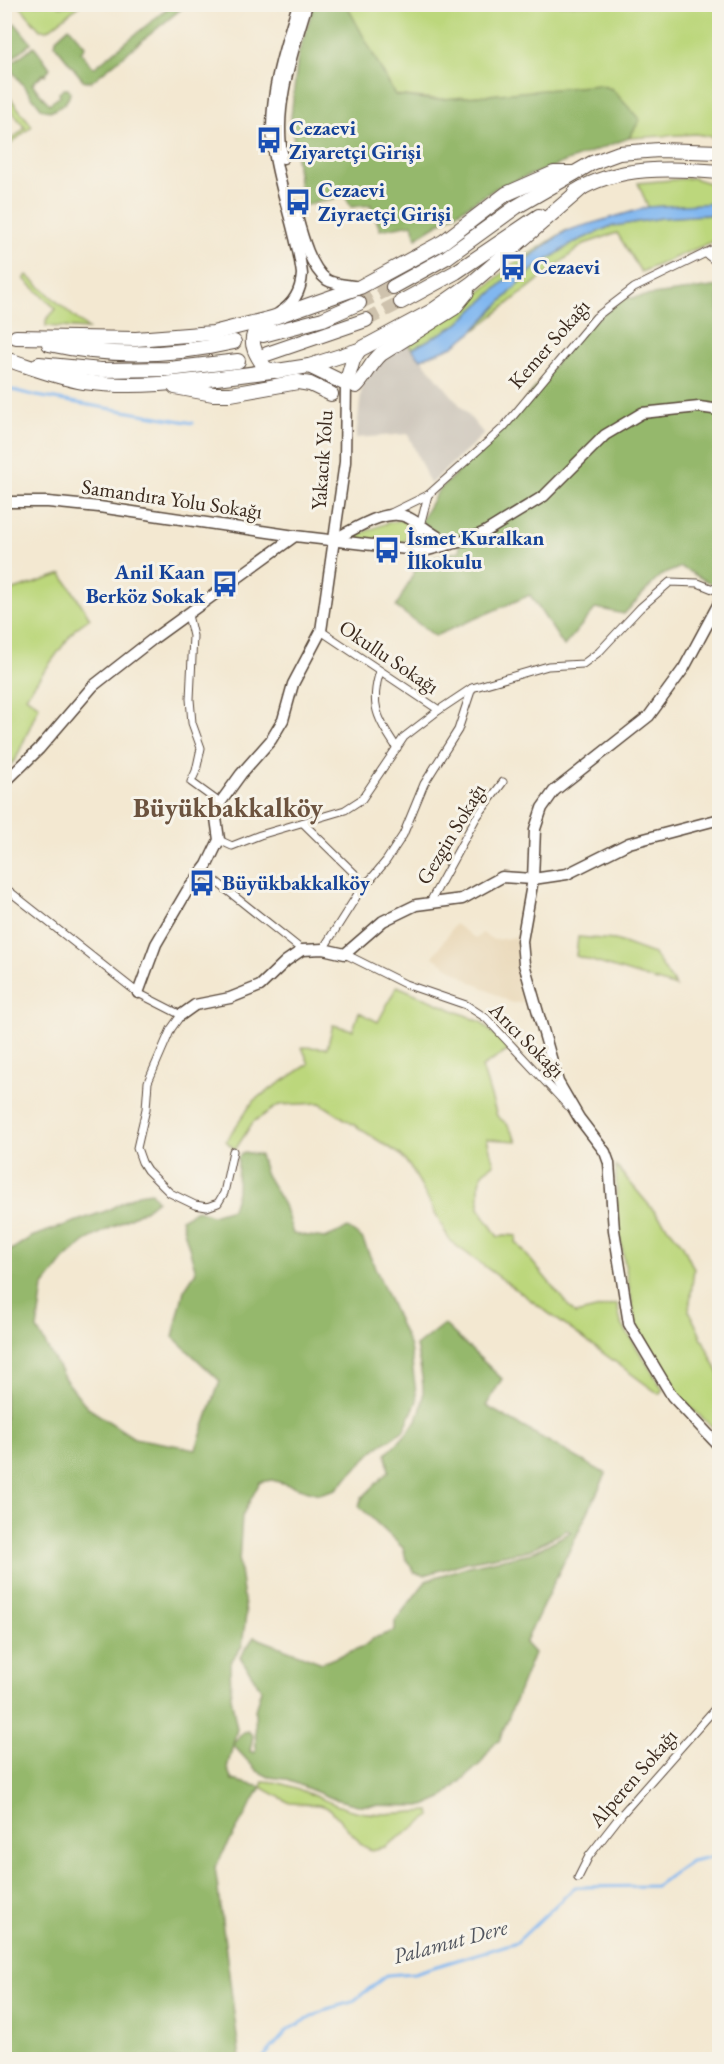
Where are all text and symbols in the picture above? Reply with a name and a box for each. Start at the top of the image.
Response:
place label: Cezaevi Ziyaretçi Girişi [289,114,421,165]
bus stop icon: Cezaevi Ziyaretçi Girişi [254,125,284,155]
place label: Cezaevi Ziyraetçi Girişi [318,176,451,227]
bus stop icon: Cezaevi Ziyraetçi Girişi [283,187,313,217]
bus stop icon: Cezaevi [498,252,528,282]
place label: Cezaevi [533,253,600,280]
street label: Kemer Sokağı [502,293,595,394]
street label: Yakacık Yolu [305,409,338,511]
street label: Samandıra Yolu Sokağı [80,472,264,525]
place label: İsmet Kuralkan İlkokulu [407,524,544,575]
bus stop icon: İsmet Kuralkan İlkokulu [372,535,402,565]
place label: Anil Kaan Berköz Sokak [86,558,206,609]
bus stop icon: Anil Kaan Berköz Sokak [210,569,240,599]
street label: Okullu Sokağı [334,613,444,700]
street label: Gezgin Sokağı [410,778,491,889]
district label: Büyükbakkalköy [133,790,324,825]
bus stop icon: Büyükbakkalköy [187,868,217,898]
place label: Büyükbakkalköy [222,869,371,896]
street label: Arıcı Sokağı [483,995,571,1083]
street label: Alperen Sokağı [582,1723,683,1833]
water label: Palamut Dere [390,1912,511,1971]

